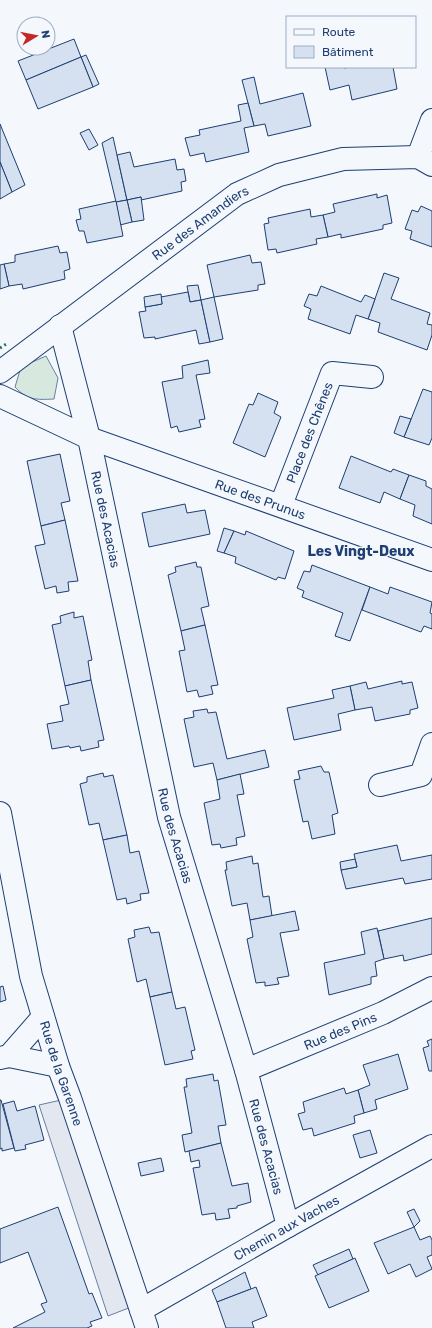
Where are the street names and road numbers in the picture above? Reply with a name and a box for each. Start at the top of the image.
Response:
street label: Rue des Amandiers [149,182,251,263]
street label: Place des Chênes [283,379,336,485]
street label: Rue des Acacias [89,469,124,569]
street label: Rue des Prunus [213,476,308,522]
street label: Rue des Acacias [156,786,196,885]
street label: Rue des Pins [301,1009,379,1053]
street label: Rue de la Garenne [37,1019,86,1128]
street label: Rue des Acacias [247,1097,287,1196]
street label: Chemin aux Vaches [231,1192,342,1263]

